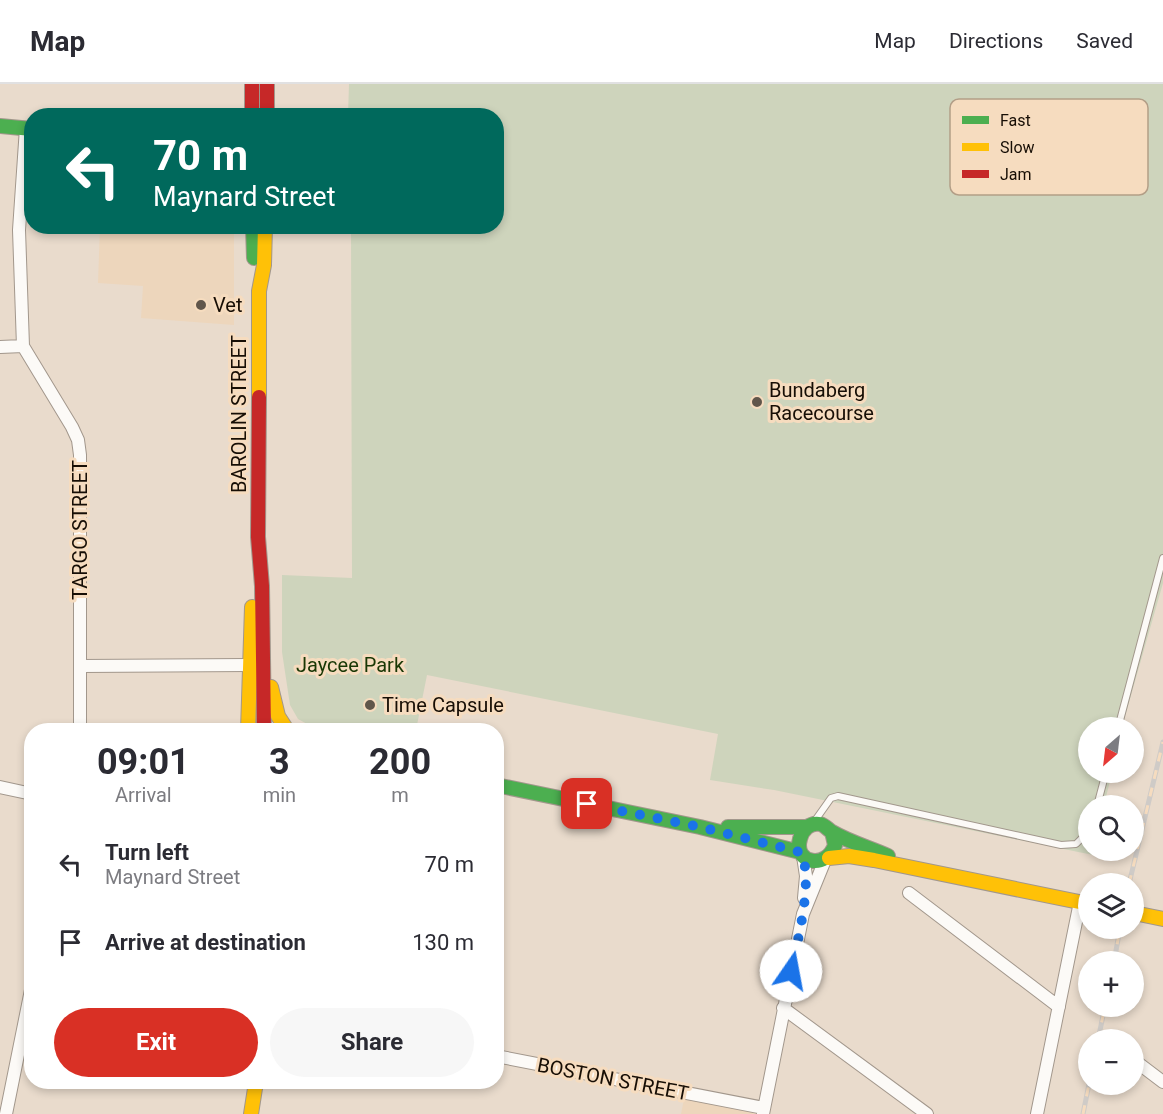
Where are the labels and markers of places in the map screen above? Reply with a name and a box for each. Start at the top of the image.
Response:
place label: Vet [213,293,242,317]
marker: Vet [194,298,208,312]
place label: Bundaberg Racecourse [769,378,874,425]
marker: Bundaberg Racecourse [750,395,764,409]
place label: Time Capsule [382,693,504,717]
marker: Time Capsule [363,698,377,712]
pin [561,778,612,829]

